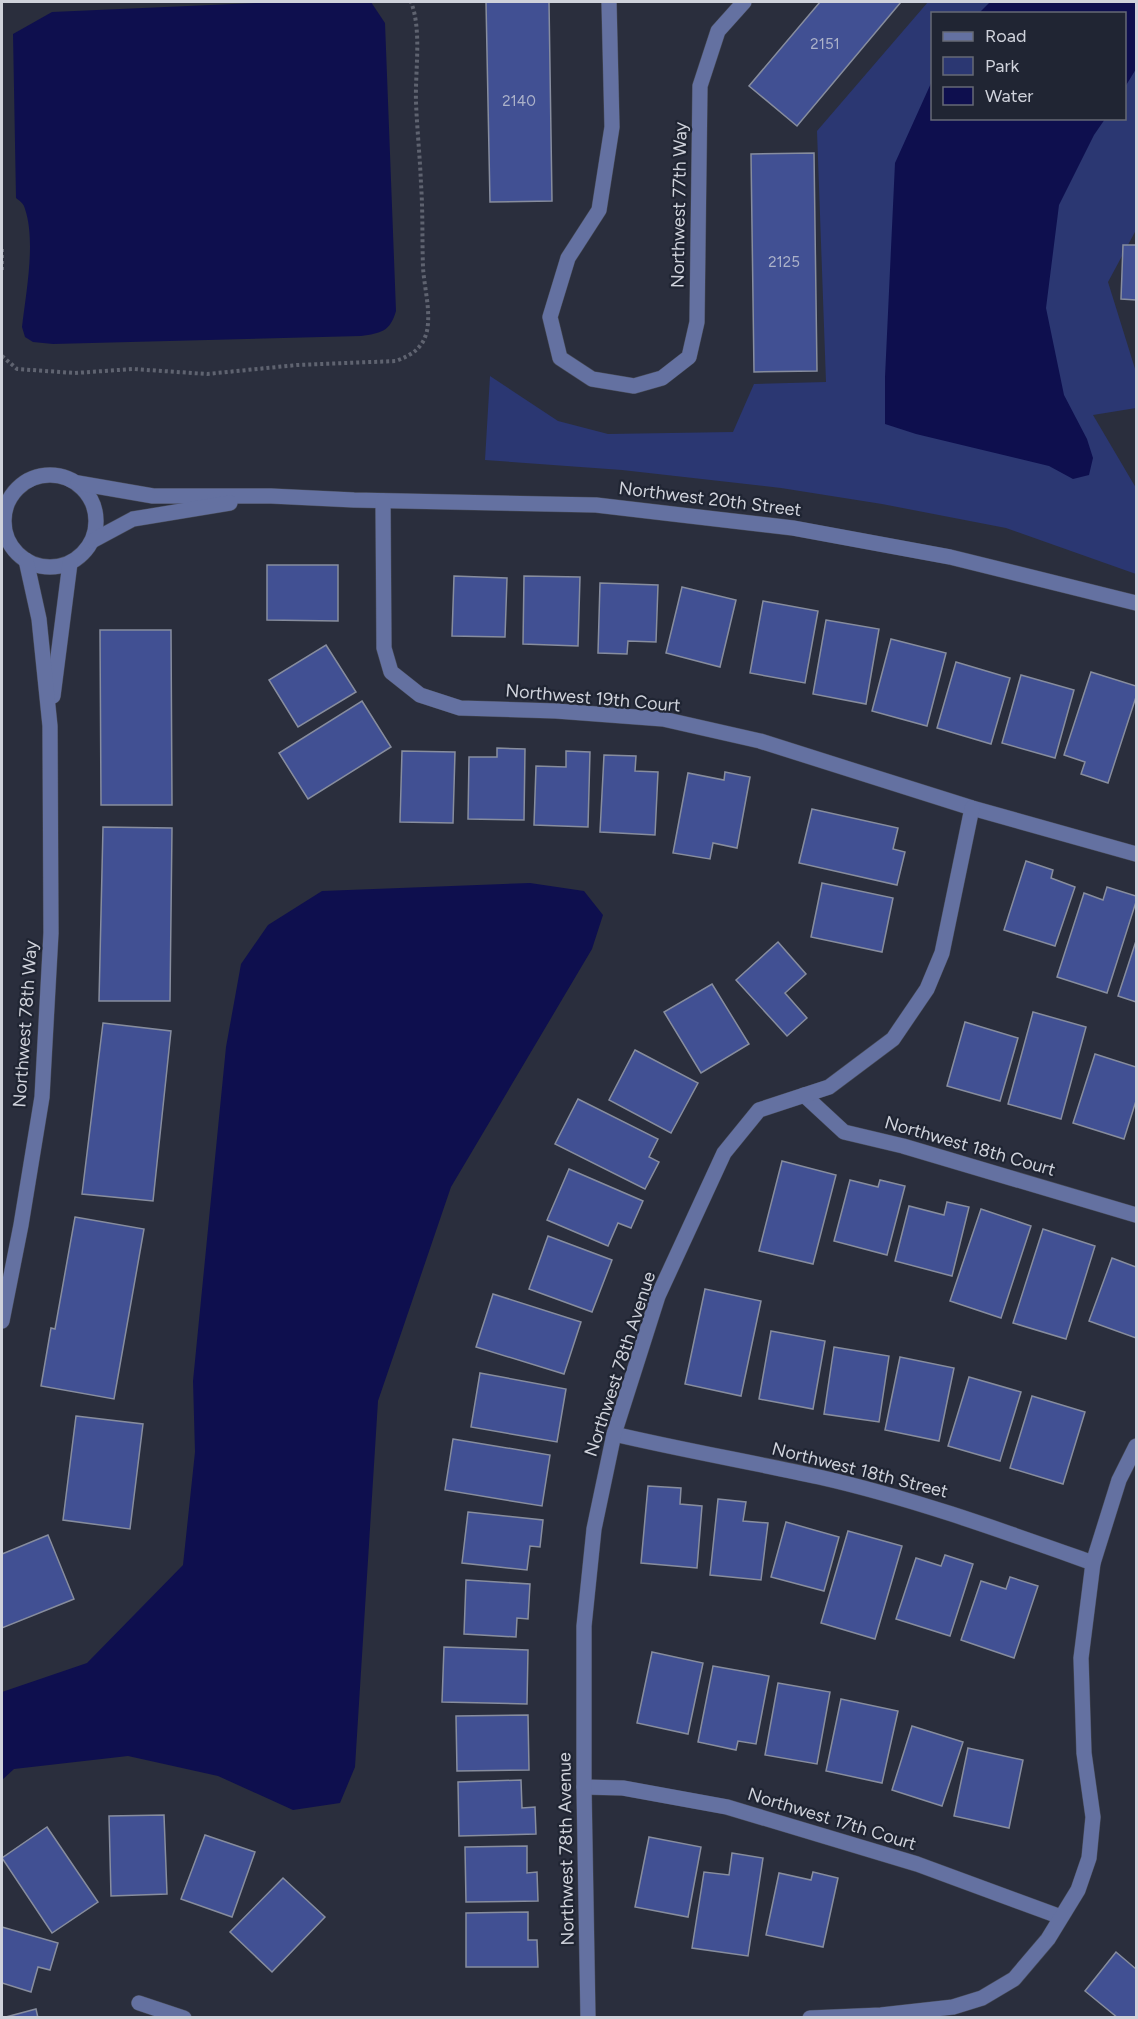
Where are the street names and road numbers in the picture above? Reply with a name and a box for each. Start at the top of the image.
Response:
street label: Northwest 77th Way [667,121,691,288]
street label: Northwest 20th Street [617,477,803,521]
street label: Northwest 19th Court [504,679,682,717]
street label: Northwest 78th Way [8,939,42,1108]
street label: Northwest 18th Court [882,1111,1058,1181]
street label: Northwest 78th Avenue [580,1268,660,1459]
street label: Northwest 18th Street [770,1437,951,1503]
street label: Northwest 78th Avenue [553,1752,579,1946]
street label: Northwest 17th Court [745,1783,919,1855]

